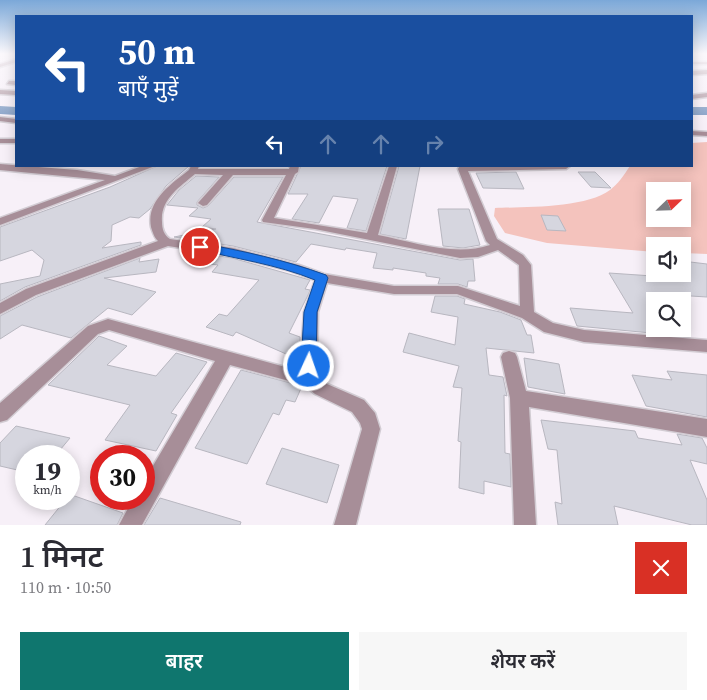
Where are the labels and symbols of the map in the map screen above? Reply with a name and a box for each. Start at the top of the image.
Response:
north arrow [646,182,691,228]
pin [179,226,221,268]
position arrow [282,339,334,391]
speed limit sign: 30 [90,445,155,510]

